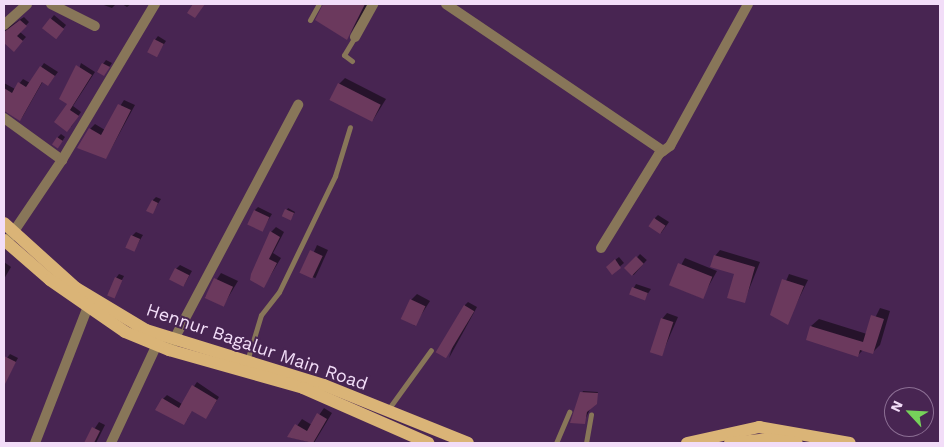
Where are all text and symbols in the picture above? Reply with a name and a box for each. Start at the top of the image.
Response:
street label: Hennur Bagalur Main Road [143,299,371,395]
north arrow [884,387,934,437]
text: N [887,398,906,414]

